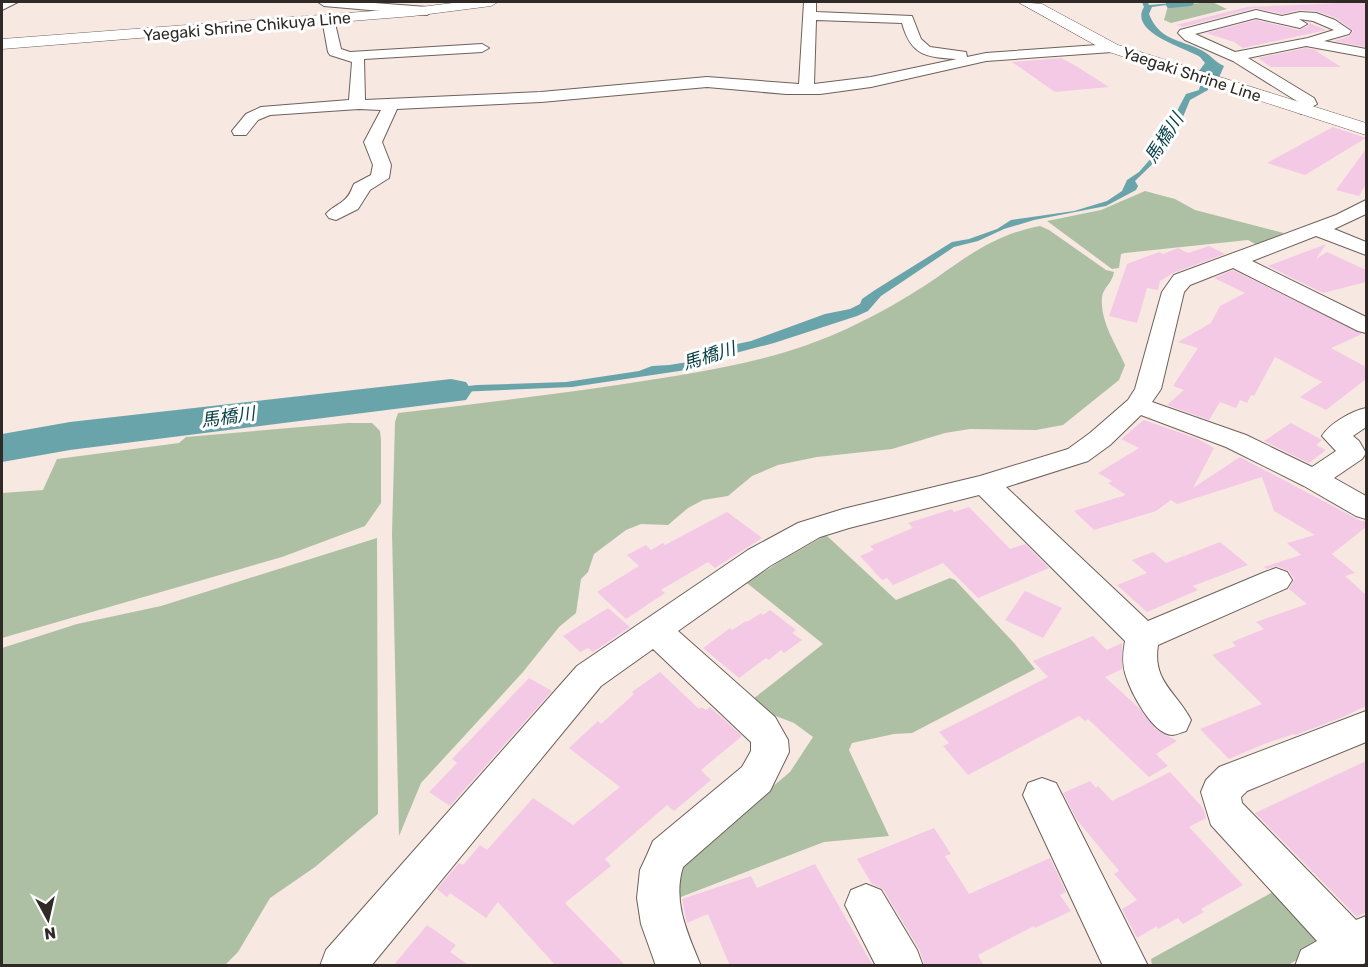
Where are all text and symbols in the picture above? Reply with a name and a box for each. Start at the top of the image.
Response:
street label: Yaegaki Shrine Chikuya Line [143,8,352,45]
street label: Yaegaki Shrine Line [1120,43,1264,106]
water label: 馬橋川 [1140,108,1189,167]
water label: 馬橋川 [680,337,740,374]
water label: 馬橋川 [200,402,258,432]
north arrow [18,889,78,949]
text: N [43,923,57,944]

